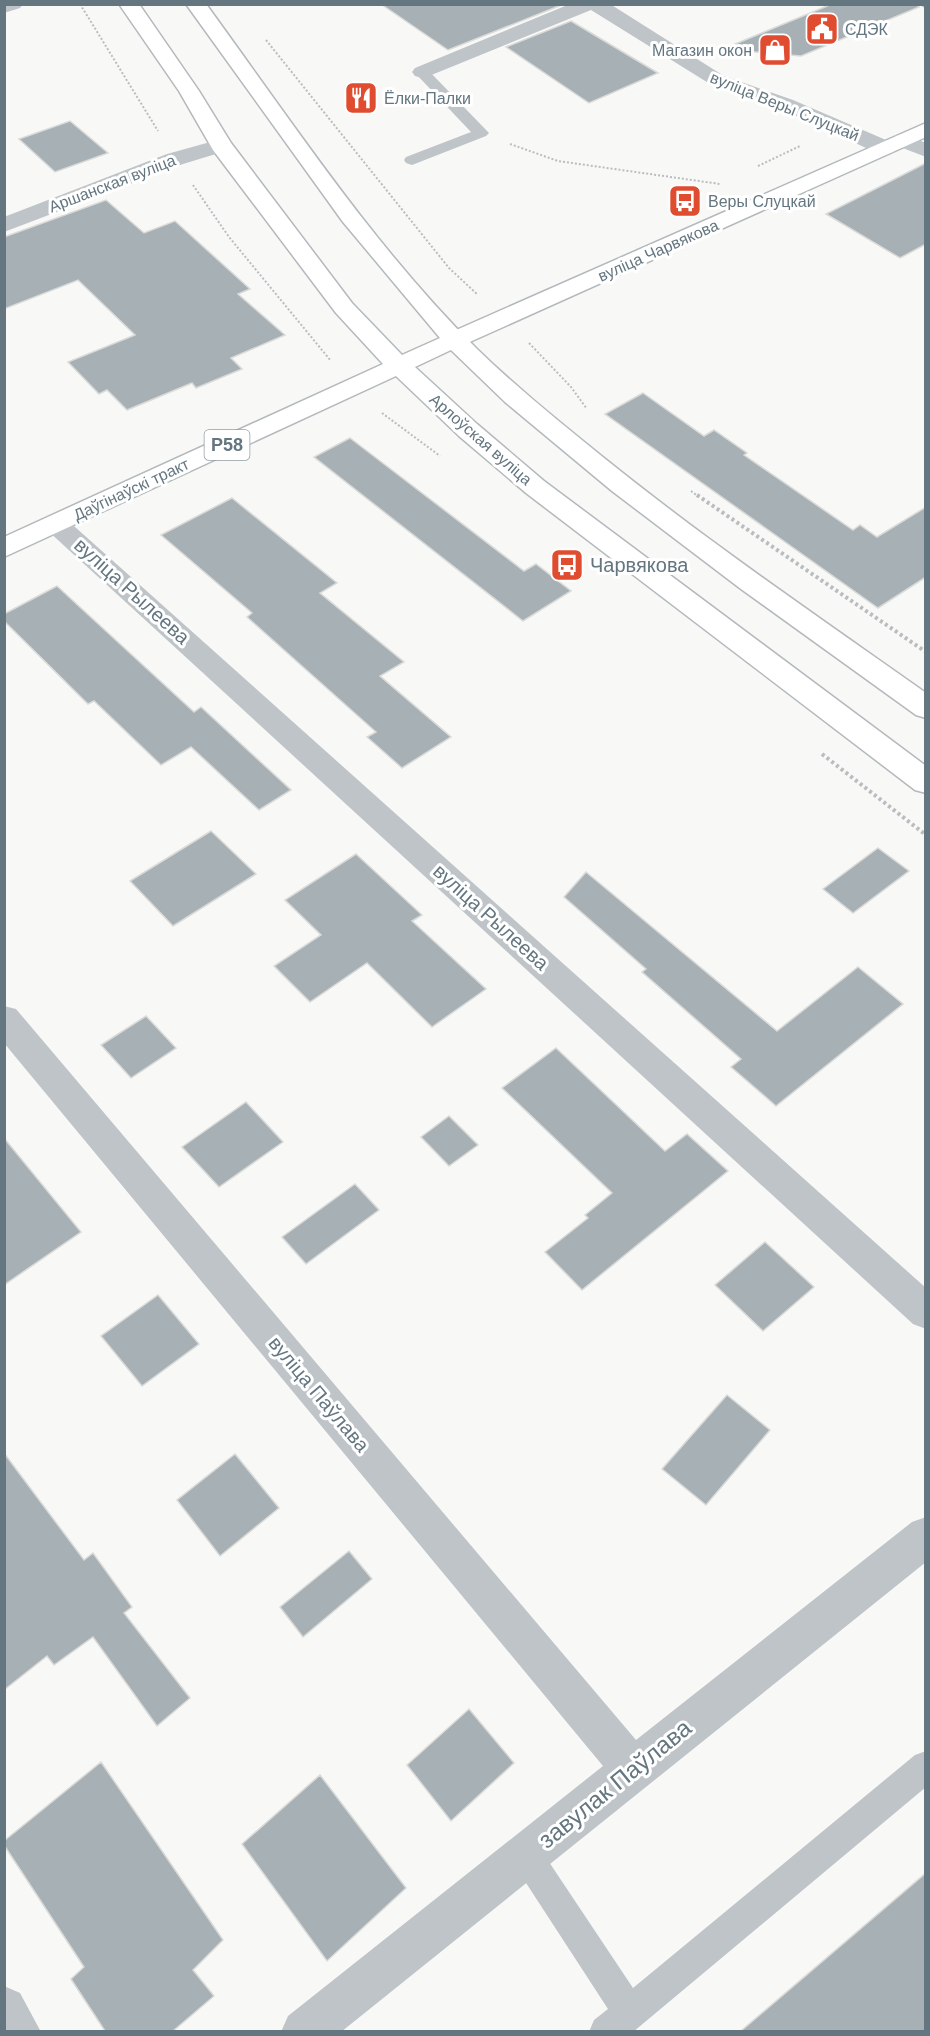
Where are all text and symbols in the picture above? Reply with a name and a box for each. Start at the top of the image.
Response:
public building icon: СДЭК [804,11,840,47]
place label: СДЭК [845,21,889,38]
shop icon: Магазин окон [757,32,793,68]
place label: Магазин окон [652,42,752,59]
street label: вуліца Веры Слуцкай [708,69,862,144]
restaurant icon: Ёлки-Палки [343,80,379,116]
place label: Ёлки-Палки [384,90,471,107]
street label: Аршанская вуліца [46,151,178,215]
bus stop icon: Веры Слуцкай [667,183,703,219]
place label: Веры Слуцкай [708,193,816,210]
street label: вуліца Чарвякова [595,216,721,285]
street label: Арлоўская вуліца [426,390,535,488]
road number: Р58 [204,430,250,460]
street label: Даўгінаўскі тракт [71,455,192,524]
street label: вуліца Рылеева [70,534,195,649]
bus stop icon: Чарвякова [549,547,585,583]
place label: Чарвякова [590,554,689,576]
street label: вуліца Рылеева [429,860,554,975]
street label: вуліца Паўлава [264,1332,374,1457]
street label: завулак Паўлава [533,1713,697,1853]

